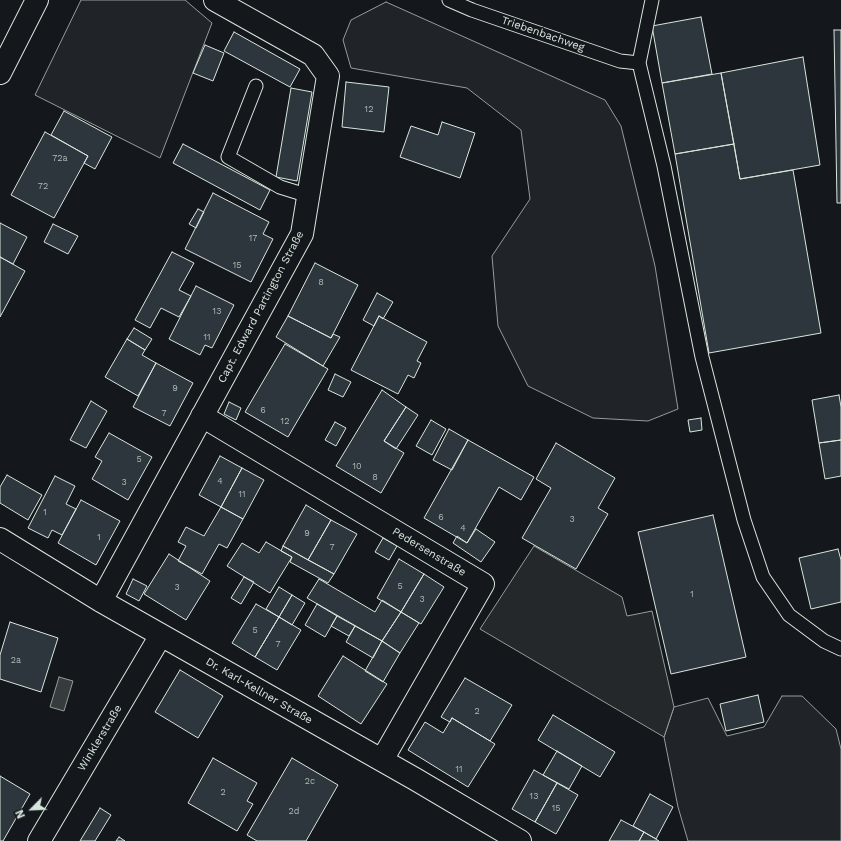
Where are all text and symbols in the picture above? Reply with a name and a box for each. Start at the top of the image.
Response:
street label: Triebenbachweg [500,14,586,54]
house number: 12 [365,104,373,114]
house number: 72a [52,153,68,163]
house number: 72 [38,181,48,191]
street label: Capt. Edward Partington Straße [215,229,307,385]
house number: 17 [249,233,257,243]
house number: 15 [233,260,241,270]
house number: 8 [318,277,324,287]
house number: 13 [213,306,221,316]
house number: 11 [203,332,211,342]
house number: 9 [172,383,178,393]
house number: 6 [260,405,266,415]
house number: 7 [161,408,167,418]
house number: 12 [281,416,289,426]
house number: 5 [136,454,142,464]
house number: 10 [352,461,362,471]
house number: 8 [372,472,378,482]
house number: 4 [217,476,223,486]
house number: 3 [121,477,127,487]
house number: 11 [238,489,246,499]
house number: 1 [43,507,47,517]
house number: 6 [438,512,444,522]
house number: 3 [569,514,575,524]
house number: 4 [460,523,466,533]
street label: Pedersenstraße [390,525,468,579]
house number: 9 [304,528,310,538]
house number: 1 [97,532,101,542]
house number: 7 [329,542,335,552]
house number: 5 [397,581,403,591]
house number: 3 [174,582,180,592]
house number: 1 [690,589,694,599]
house number: 3 [419,594,425,604]
house number: 5 [252,625,258,635]
house number: 7 [275,639,281,649]
house number: 2a [11,655,21,665]
street label: Dr. Karl-Kellner Straße [203,655,315,727]
street label: Winklerstraße [75,703,125,773]
house number: 2 [474,706,480,716]
house number: 11 [455,764,463,774]
house number: 2c [305,776,315,786]
house number: 2 [220,787,226,797]
north arrow [12,789,52,829]
house number: 13 [530,791,538,801]
house number: 15 [552,803,560,813]
house number: 2d [289,806,299,816]
text: N [13,808,28,820]

